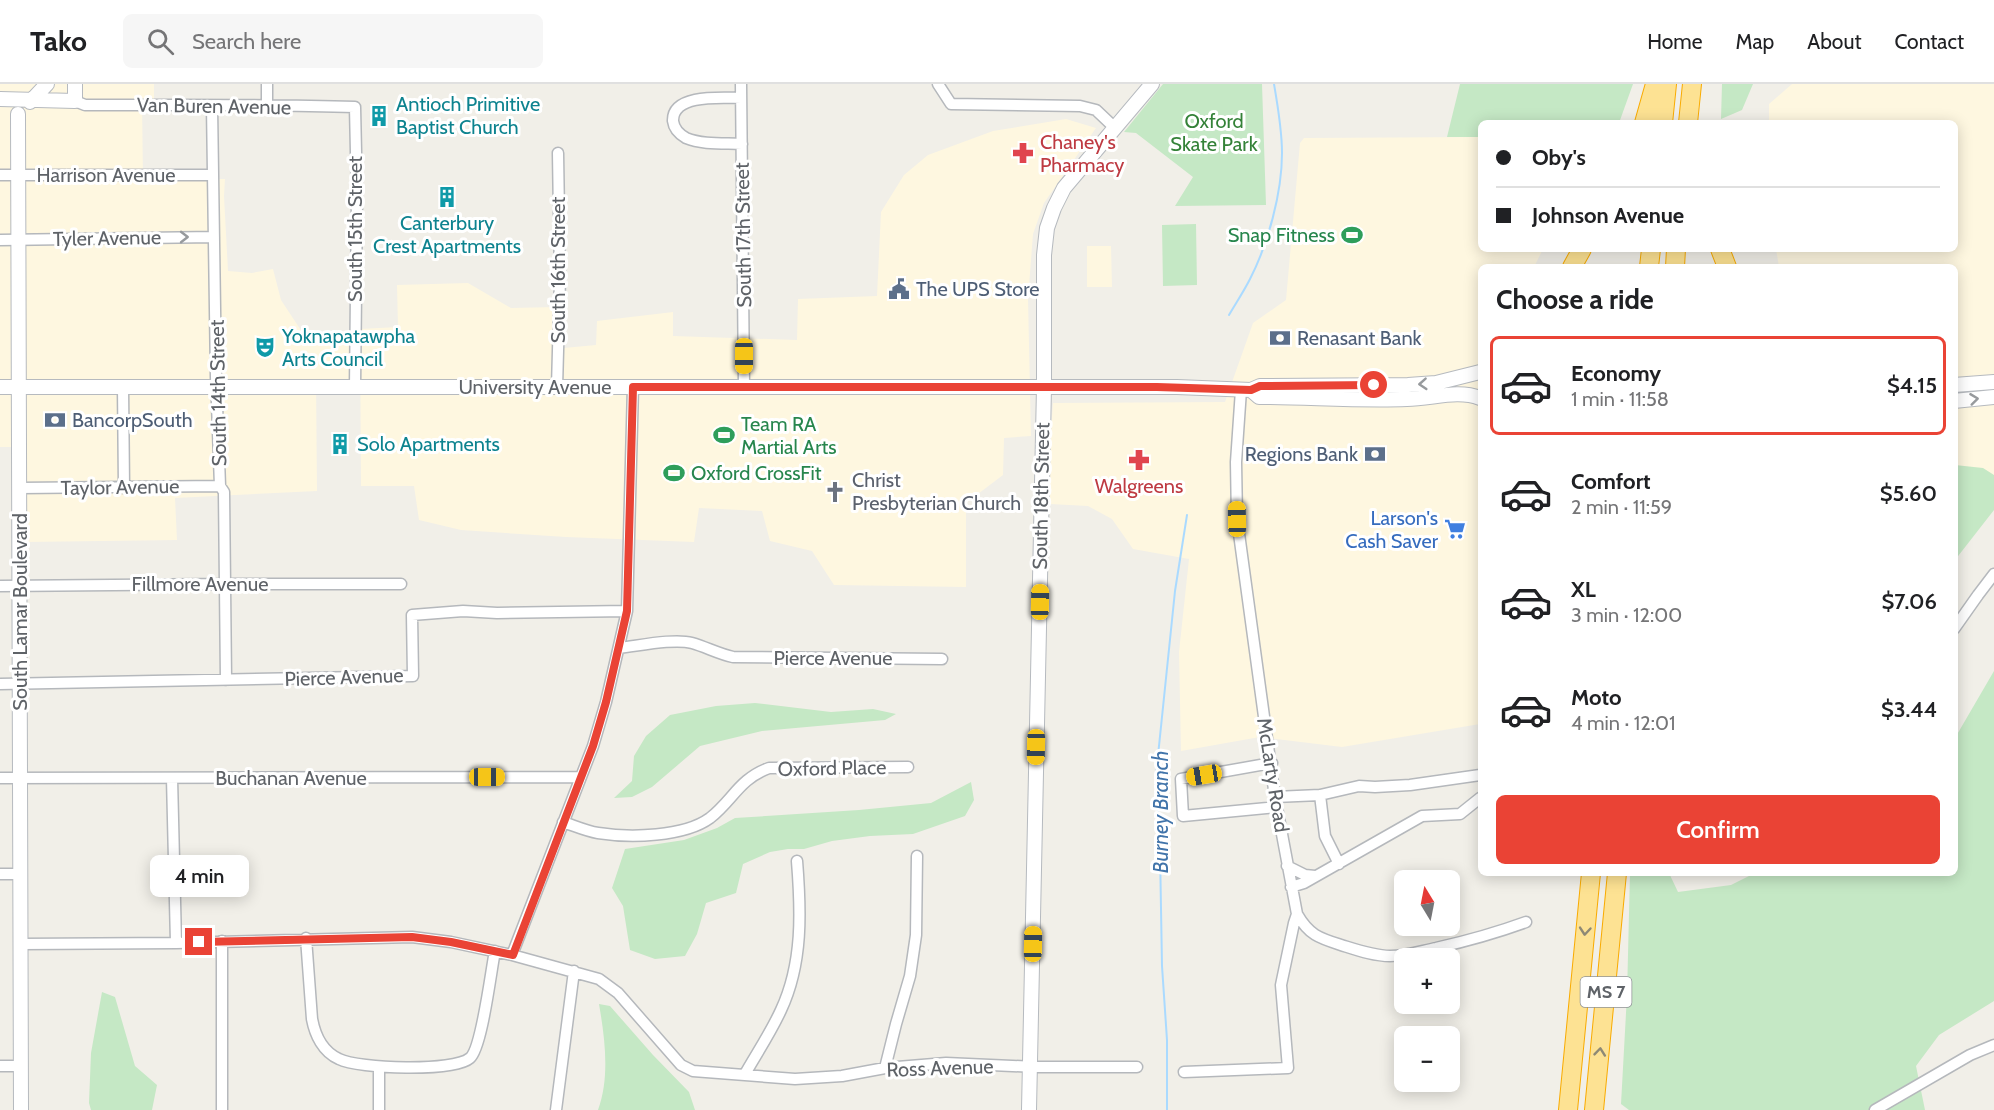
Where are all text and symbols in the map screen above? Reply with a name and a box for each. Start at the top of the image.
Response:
search box [123,14,543,68]
text: Tako [30,24,87,58]
icon: search [144,25,177,58]
text: Search here [192,28,301,55]
text: Home [1647,29,1703,54]
text: Map [1736,29,1774,54]
text: About [1807,29,1861,54]
text: Contact [1894,29,1964,54]
place label: Antioch Primitive Baptist Church [396,92,540,139]
street label: Van Buren Avenue [137,93,291,119]
building icon: Antioch Primitive Baptist Church [367,104,391,128]
park label: Oxford Skate Park [1170,109,1258,156]
place label: Chaney's Pharmacy [1040,130,1124,177]
pharmacy icon: Chaney's Pharmacy [1011,141,1035,165]
text: Oby's [1532,144,1586,171]
street label: South 15th Street [343,156,367,302]
street label: South 17th Street [730,162,756,308]
street label: Harrison Avenue [37,163,175,187]
building icon: Canterbury Crest Apartments [435,185,459,209]
street label: South 16th Street [546,196,570,343]
text: Johnson Avenue [1532,202,1684,229]
place label: Canterbury Crest Apartments [373,211,521,258]
place label: Snap Fitness [1228,223,1335,247]
sports icon: Snap Fitness [1340,223,1364,247]
street label: Tyler Avenue [53,225,161,251]
one-way arrow [180,231,189,243]
public building icon: The UPS Store [887,277,911,301]
place label: The UPS Store [916,277,1040,301]
text: Choose a ride [1496,283,1654,316]
street label: South 14th Street [205,319,231,467]
place label: Yoknapatawpha Arts Council [281,324,415,371]
bank icon: Renasant Bank [1268,326,1292,350]
place label: Renasant Bank [1297,326,1422,350]
theatre icon: Yoknapatawpha Arts Council [253,335,277,359]
car [735,338,753,374]
icon: car [1499,359,1553,413]
text: Economy [1571,360,1661,387]
route start [1360,371,1387,398]
text: $4.15 [1887,372,1937,399]
street label: University Avenue [458,375,612,399]
one-way arrow [1419,377,1428,390]
text: 1 min · 11:58 [1571,387,1669,411]
one-way arrow [1970,393,1979,405]
bank icon: BancorpSouth [43,408,67,432]
place label: BancorpSouth [72,408,193,432]
place label: Team RA Martial Arts [741,412,837,459]
street label: South 18th Street [1028,422,1054,570]
sports icon: Team RA Martial Arts [712,423,736,447]
building icon: Solo Apartments [328,432,352,456]
place label: Solo Apartments [357,432,500,456]
place label: Regions Bank [1245,442,1358,466]
bank icon: Regions Bank [1363,442,1387,466]
pharmacy icon: Walgreens [1127,448,1151,472]
sports icon: Oxford CrossFit [662,461,686,485]
place label: Oxford CrossFit [691,461,822,485]
icon: car [1499,467,1553,521]
place label: Christ Presbyterian Church [852,468,1021,515]
text: Comfort [1571,468,1650,495]
street label: Taylor Avenue [60,474,180,500]
place label: Walgreens [1095,474,1183,498]
church icon: Christ Presbyterian Church [823,480,847,504]
text: $5.60 [1880,480,1937,507]
text: 2 min · 11:59 [1571,495,1672,519]
car [1228,501,1246,537]
place label: Larson's Cash Saver [1345,506,1439,553]
street label: South Lamar Boulevard [8,513,32,711]
supermarket icon: Larson's Cash Saver [1443,517,1467,541]
street label: Fillmore Avenue [132,572,268,596]
icon: car [1499,575,1553,629]
text: XL [1571,576,1596,603]
car [1031,584,1049,620]
text: $7.06 [1881,588,1937,615]
text: 3 min · 12:00 [1571,603,1682,627]
street label: Pierce Avenue [774,646,892,670]
street label: Pierce Avenue [284,663,404,691]
icon: car [1499,683,1553,737]
text: Moto [1571,684,1622,711]
text: $3.44 [1881,696,1937,723]
text: 4 min · 12:01 [1571,711,1675,735]
street label: McLarty Road [1252,716,1294,834]
car [1027,729,1045,765]
water label: Burney Branch [1148,751,1173,873]
street label: Oxford Place [778,755,886,781]
car [1185,763,1223,787]
street label: Buchanan Avenue [215,766,367,790]
car [469,768,505,786]
button: Confirm [1496,795,1940,864]
callout: 4 min [150,855,248,897]
text: 4 min [175,864,224,888]
north arrow [1394,870,1460,936]
map controls [1394,870,1460,1092]
car [1024,926,1042,962]
one-way arrow [1579,927,1592,936]
route end [185,928,212,955]
button: + [1394,948,1460,1014]
road number: MS 7 [1580,977,1632,1007]
button: − [1394,1026,1460,1092]
one-way arrow [1593,1047,1606,1056]
street label: Ross Avenue [886,1054,994,1082]

